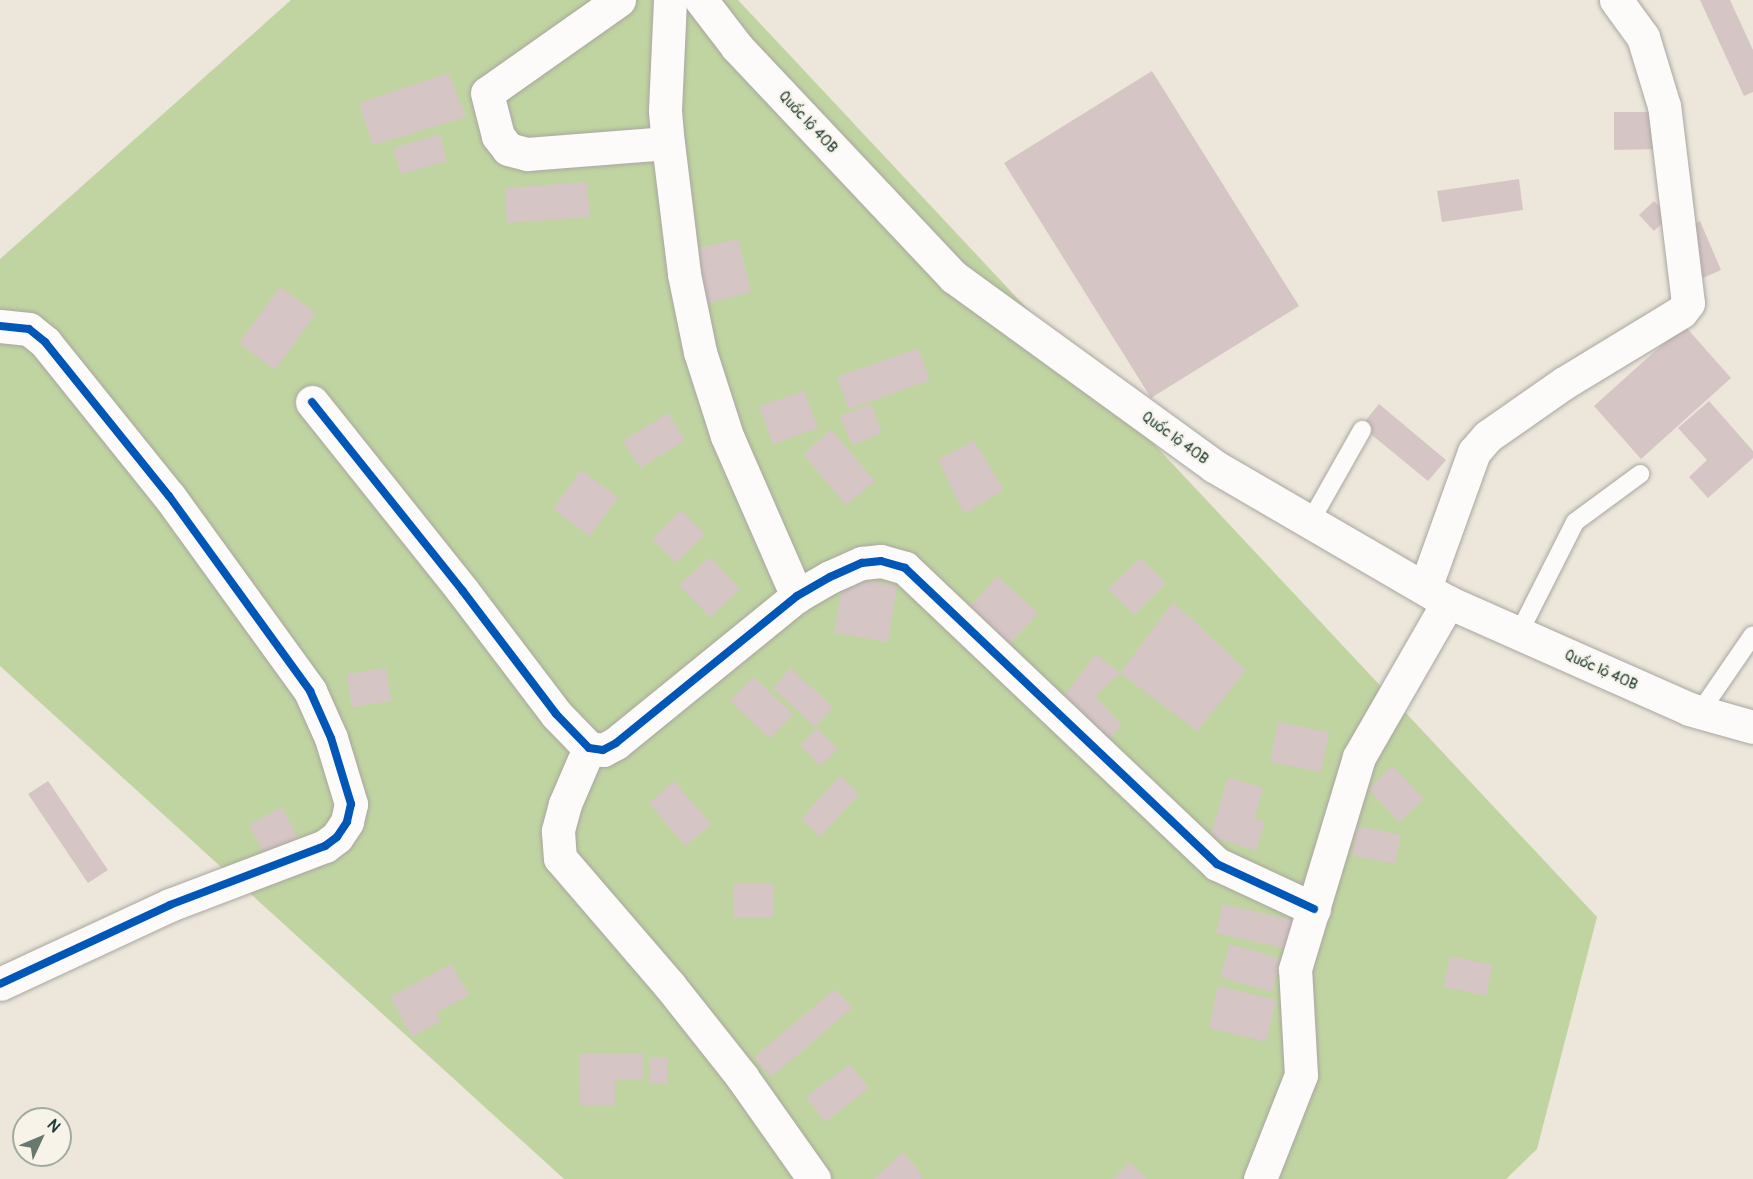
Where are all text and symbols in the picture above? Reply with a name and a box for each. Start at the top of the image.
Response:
street label: Quốc lộ 40B [775,87,841,157]
street label: Quốc lộ 40B [1138,408,1212,468]
street label: Quốc lộ 40B [1562,646,1640,694]
north arrow [12,1107,72,1167]
text: N [43,1115,64,1137]

